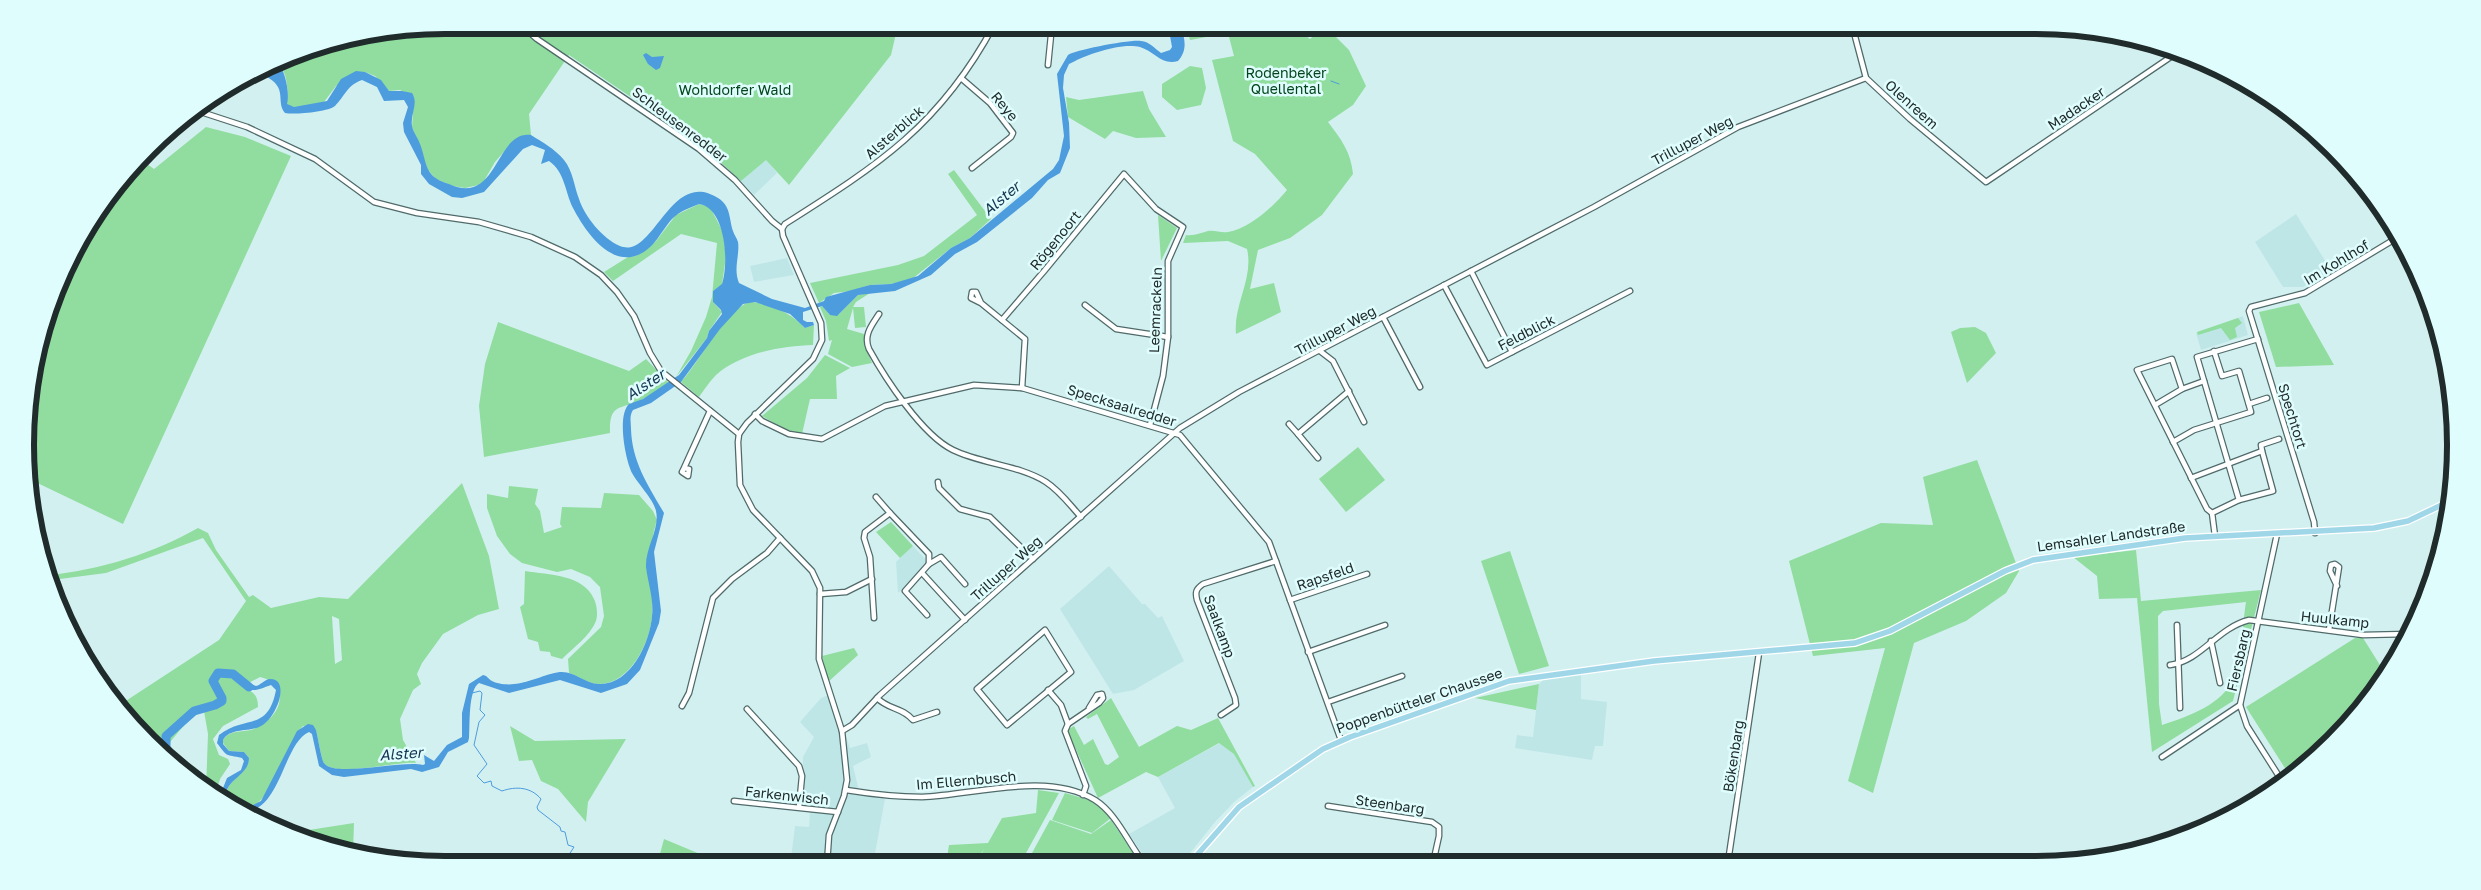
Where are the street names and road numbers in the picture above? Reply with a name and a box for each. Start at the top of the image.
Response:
street label: Olenreem [1882,76,1942,132]
street label: Madacker [2044,82,2108,133]
street label: Schleusenredder [629,83,731,166]
street label: Reye [988,88,1022,124]
street label: Alsterblick [861,102,927,162]
street label: Trilluper Weg [1649,112,1735,168]
street label: Rögenoort [1026,207,1084,273]
street label: Im Kohlhof [2300,236,2372,288]
street label: Leemrackeln [1145,267,1165,353]
street label: Trilluper Weg [1292,302,1378,358]
street label: Feldblick [1495,310,1557,354]
street label: Specksaalredder [1065,380,1179,430]
street label: Spechtort [2275,381,2311,451]
street label: Lemsahler Landstraße [2036,517,2186,555]
street label: Trilluper Weg [967,532,1045,604]
street label: Rapsfeld [1294,558,1356,594]
street label: Saalkamp [1201,592,1239,660]
street label: Huulkamp [2300,607,2370,631]
street label: Fiersbarg [2223,627,2253,693]
street label: Poppenbütteler Chaussee [1334,664,1504,736]
street label: Bökenbarg [1719,719,1747,793]
street label: Im Ellernbusch [915,767,1017,793]
street label: Farkenwisch [744,782,830,808]
street label: Steenbarg [1354,791,1426,817]

